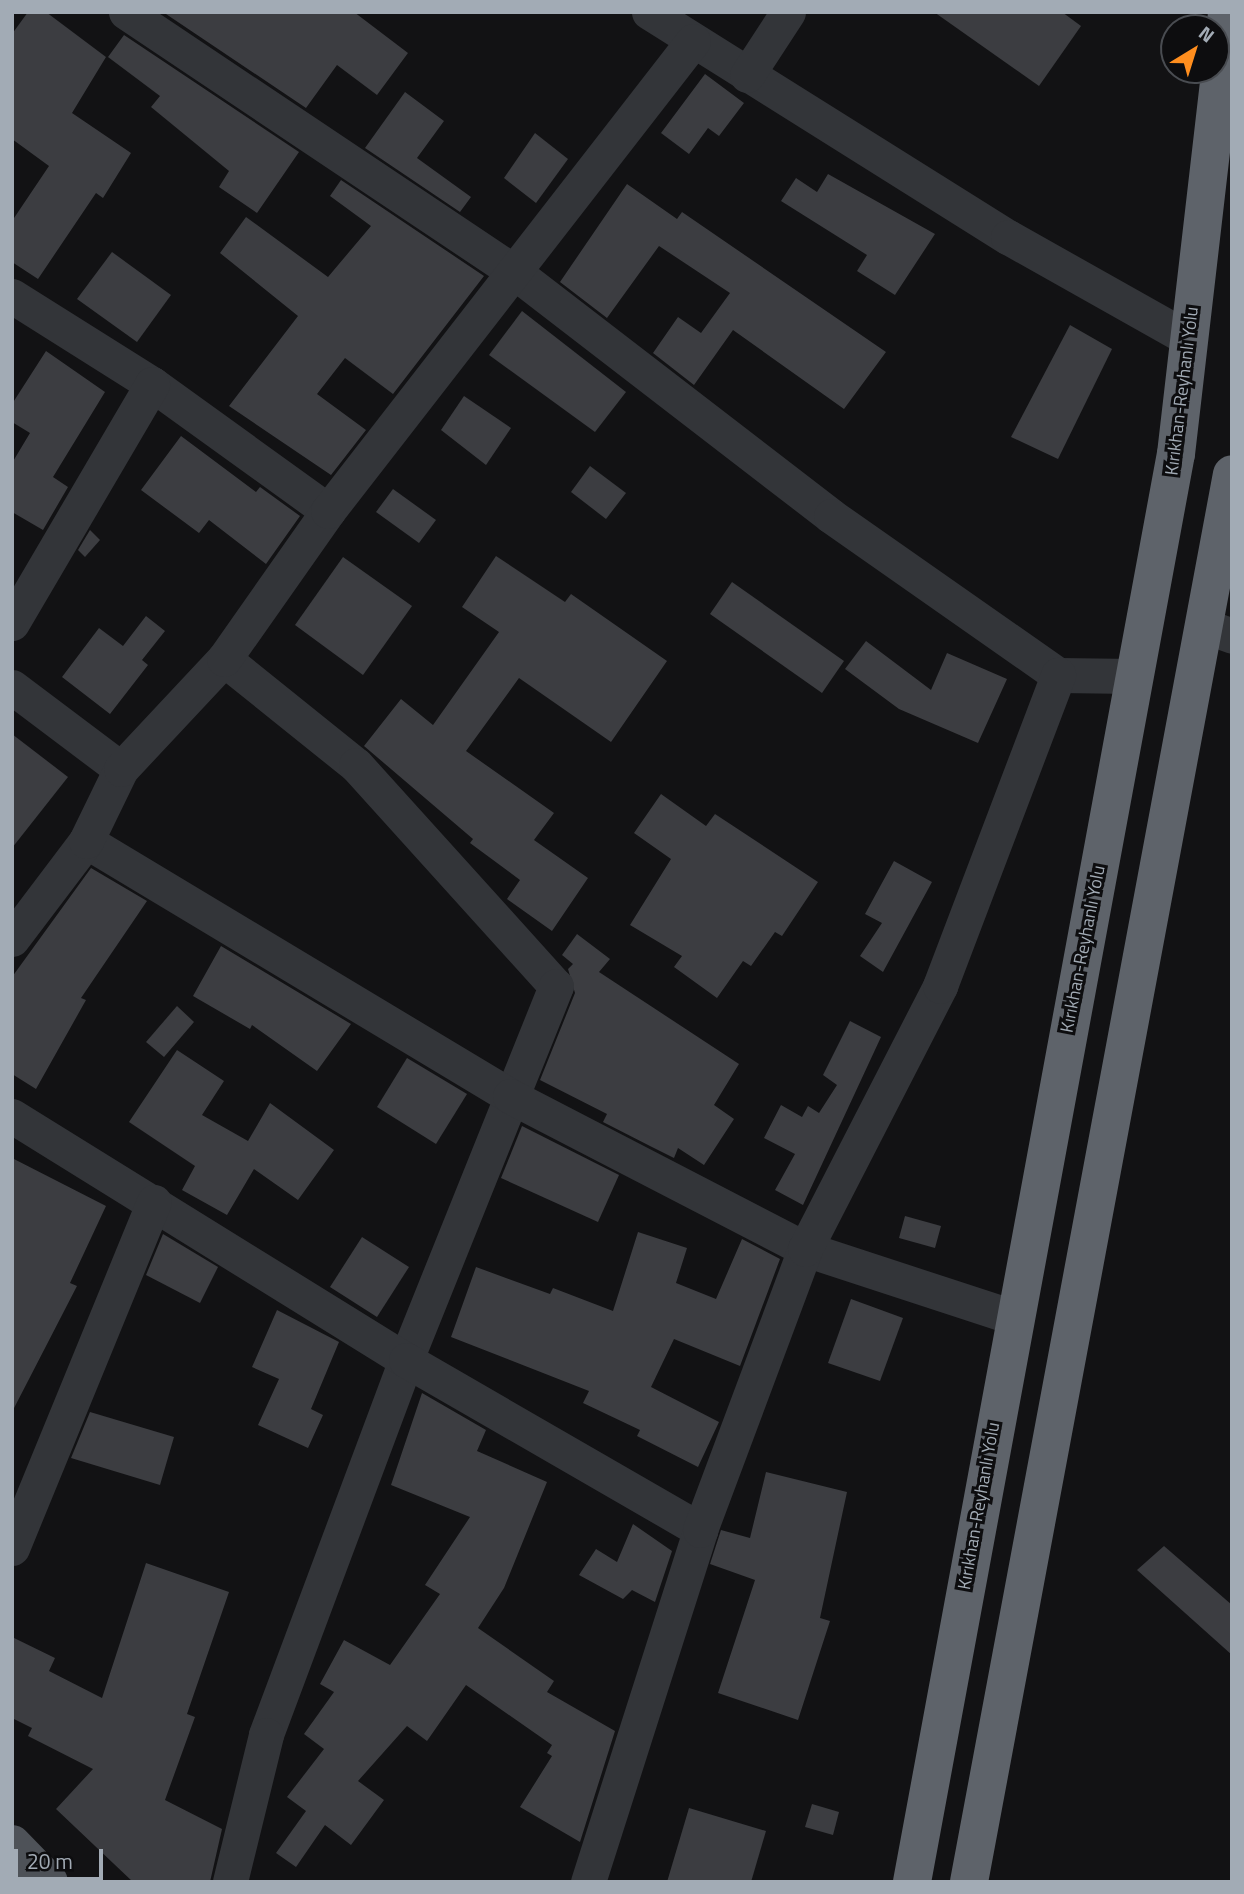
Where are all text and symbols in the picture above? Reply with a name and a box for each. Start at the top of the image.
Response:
north arrow [1160,14,1230,84]
text: N [1193,18,1221,49]
street label: Kırıkhan-Reyhanlı Yolu [1161,305,1203,477]
street label: Kırıkhan-Reyhanlı Yolu [1056,864,1110,1034]
street label: Kırıkhan-Reyhanlı Yolu [954,1421,1004,1591]
scale bar [18,1834,107,1878]
text: 20 m [27,1845,73,1877]

